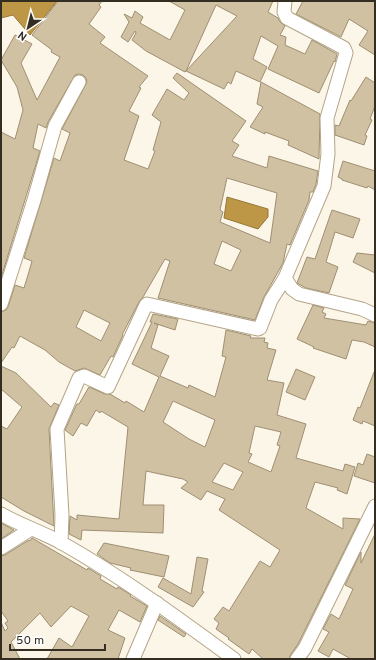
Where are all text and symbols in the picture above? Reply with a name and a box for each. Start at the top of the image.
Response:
north arrow [8,8,48,48]
text: N [16,27,30,43]
scale bar [10,626,105,652]
text: 50 m [16,633,44,649]

